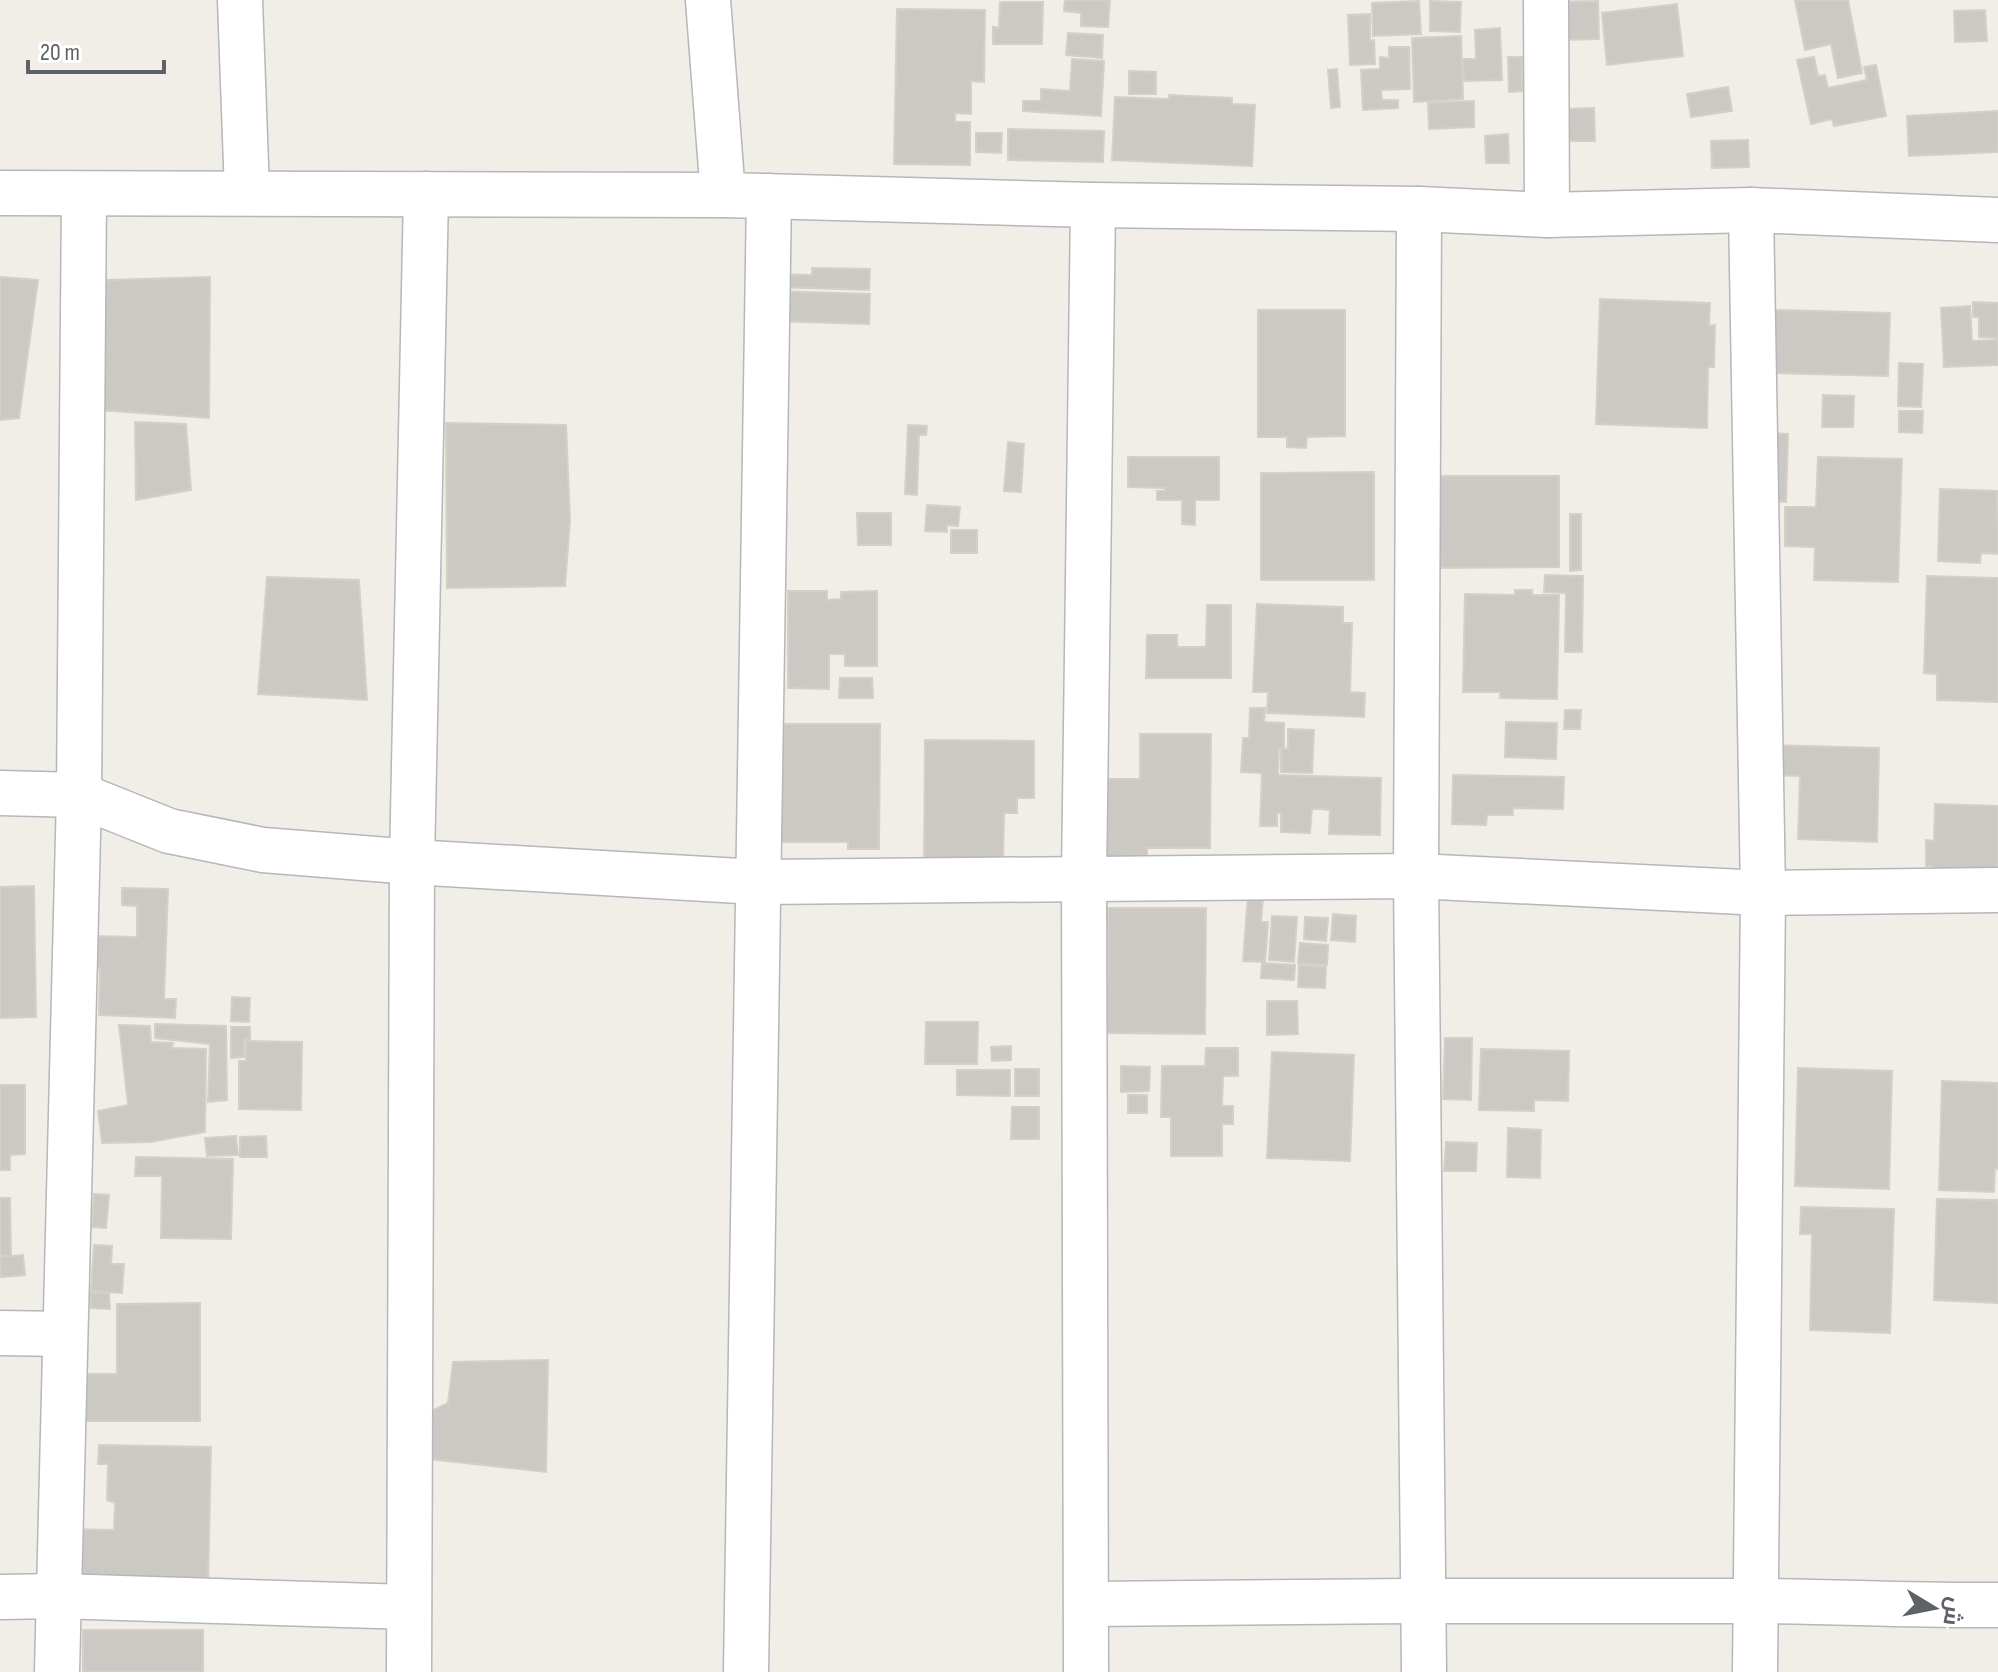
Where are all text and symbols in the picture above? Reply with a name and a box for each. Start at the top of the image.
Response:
scale bar [28,24,164,74]
text: 20 m [40,38,80,67]
north arrow [1894,1568,1974,1648]
text: ش [1936,1595,1968,1627]

